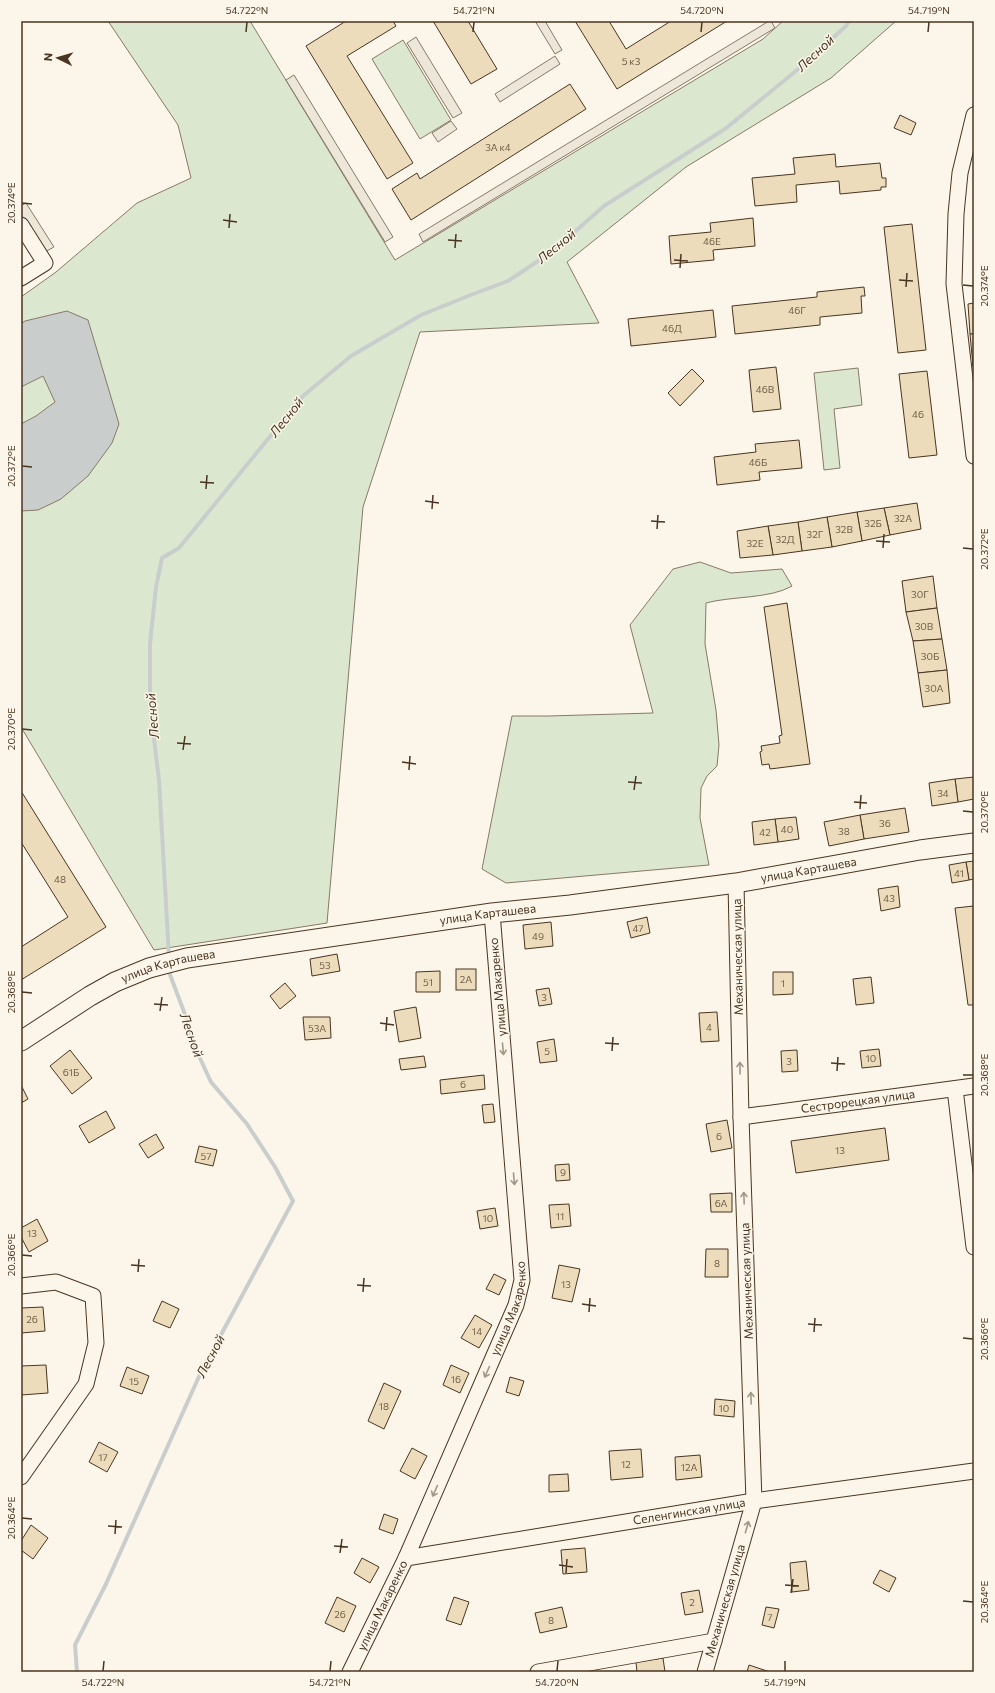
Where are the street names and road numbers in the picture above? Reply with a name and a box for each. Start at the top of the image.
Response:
street label: улица Карташева [759,854,857,884]
street label: Механическая улица [729,898,745,1016]
street label: улица Карташева [438,901,537,927]
street label: улица Макаренко [486,937,508,1037]
street label: улица Карташева [119,946,216,985]
street label: Сестрорецкая улица [800,1086,916,1115]
street label: Механическая улица [737,1222,755,1340]
street label: улица Макаренко [487,1261,528,1357]
street label: Селенгинская улица [632,1495,746,1527]
street label: Механическая улица [702,1542,747,1659]
street label: улица Макаренко [354,1558,410,1653]

